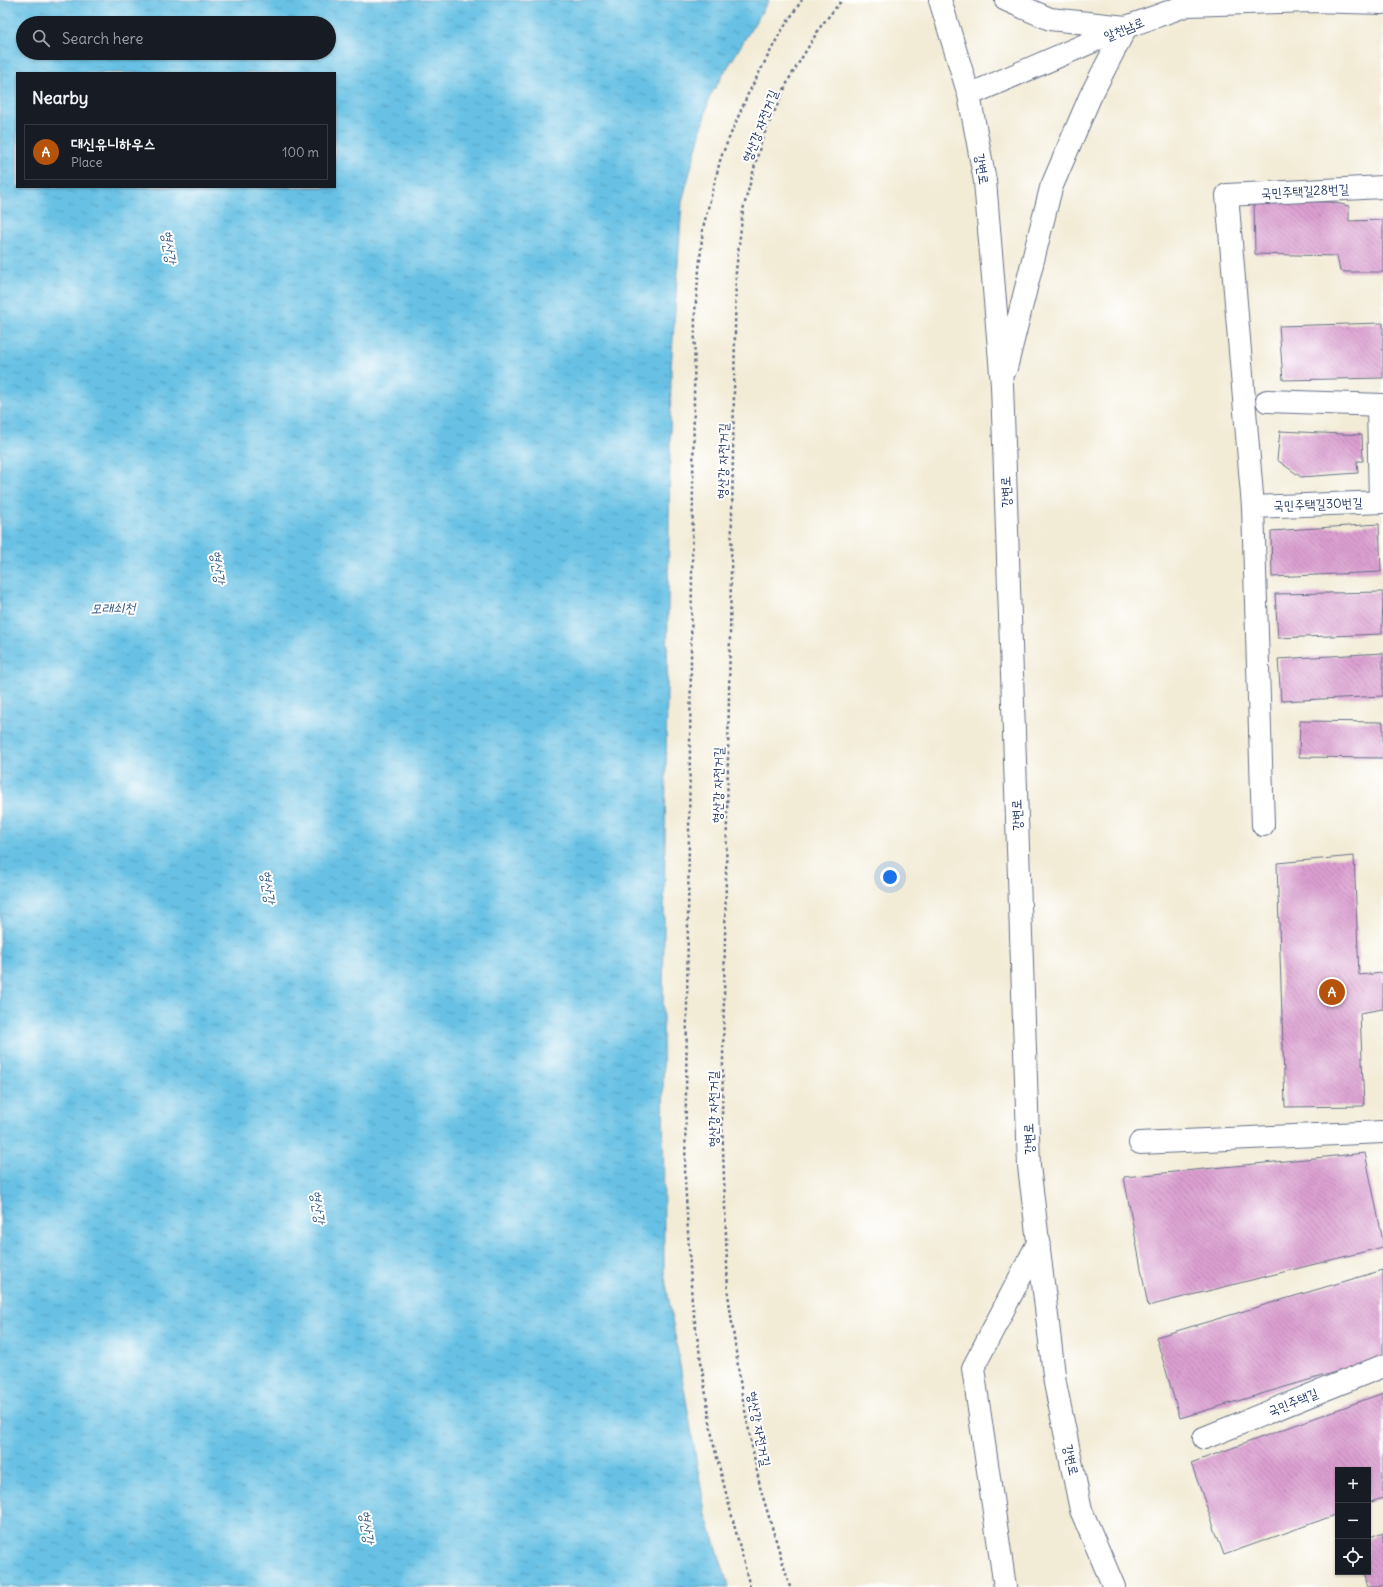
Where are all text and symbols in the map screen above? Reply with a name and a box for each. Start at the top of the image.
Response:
street label: 알천남로 [1101,13,1147,45]
search box [16,16,336,60]
icon: search [30,27,52,49]
text: Search here [62,29,143,48]
text: Nearby [32,87,88,109]
street label: 형산강 자전거길 [738,87,782,165]
text: 대신유니하우스 [71,134,156,153]
text: A [42,144,50,161]
text: 100 m [282,144,319,161]
street label: 강변로 [971,152,993,186]
text: Place [71,154,102,171]
street label: 국민주택길28번길 [1261,180,1349,202]
water label: 형산강 [157,229,181,267]
street label: 형산강 자전거길 [714,423,732,499]
street label: 강변로 [997,476,1015,508]
street label: 국민주택길30번길 [1273,494,1363,514]
water label: 형산강 [206,549,230,587]
water label: 모래쇠천 [90,599,137,617]
street label: 형산강 자전거길 [709,747,727,823]
street label: 강변로 [1008,799,1026,831]
your location [880,867,900,887]
water label: 형산강 [256,869,280,907]
pin: A [1319,977,1345,1007]
street label: 형산강 자전거길 [705,1071,722,1147]
street label: 강변로 [1020,1123,1038,1155]
water label: 형산강 [306,1189,330,1227]
street label: 국민주택길 [1266,1384,1320,1420]
street label: 형산강 자전거길 [743,1390,775,1468]
street label: 강변로 [1059,1443,1083,1477]
map controls [1335,1467,1371,1575]
button: + [1335,1467,1371,1503]
button: − [1335,1503,1371,1539]
water label: 형산강 [355,1509,379,1547]
button: locate [1335,1539,1371,1575]

